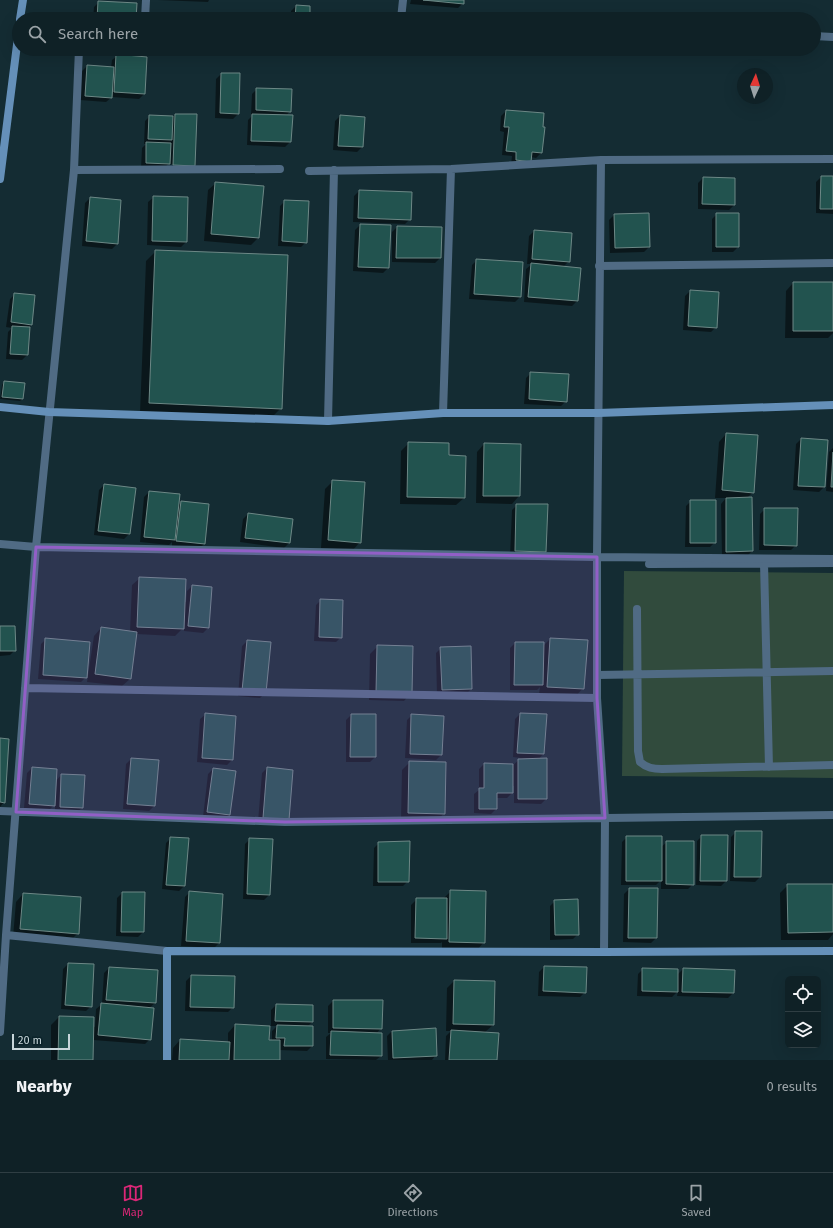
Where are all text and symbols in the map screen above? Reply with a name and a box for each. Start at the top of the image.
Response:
search box [12,12,821,56]
icon: search [26,23,48,45]
text: Search here [58,25,138,43]
north arrow [737,68,773,104]
map controls [785,976,821,1048]
button: locate [785,976,821,1012]
button: layers [785,1012,821,1048]
scale bar [12,1032,70,1051]
text: 20 m [18,1034,42,1047]
text: Nearby [16,1076,71,1097]
text: 0 results [766,1079,817,1094]
tab: Map [122,1182,144,1219]
tab: Directions [387,1182,438,1219]
tab: Saved [681,1182,711,1219]

